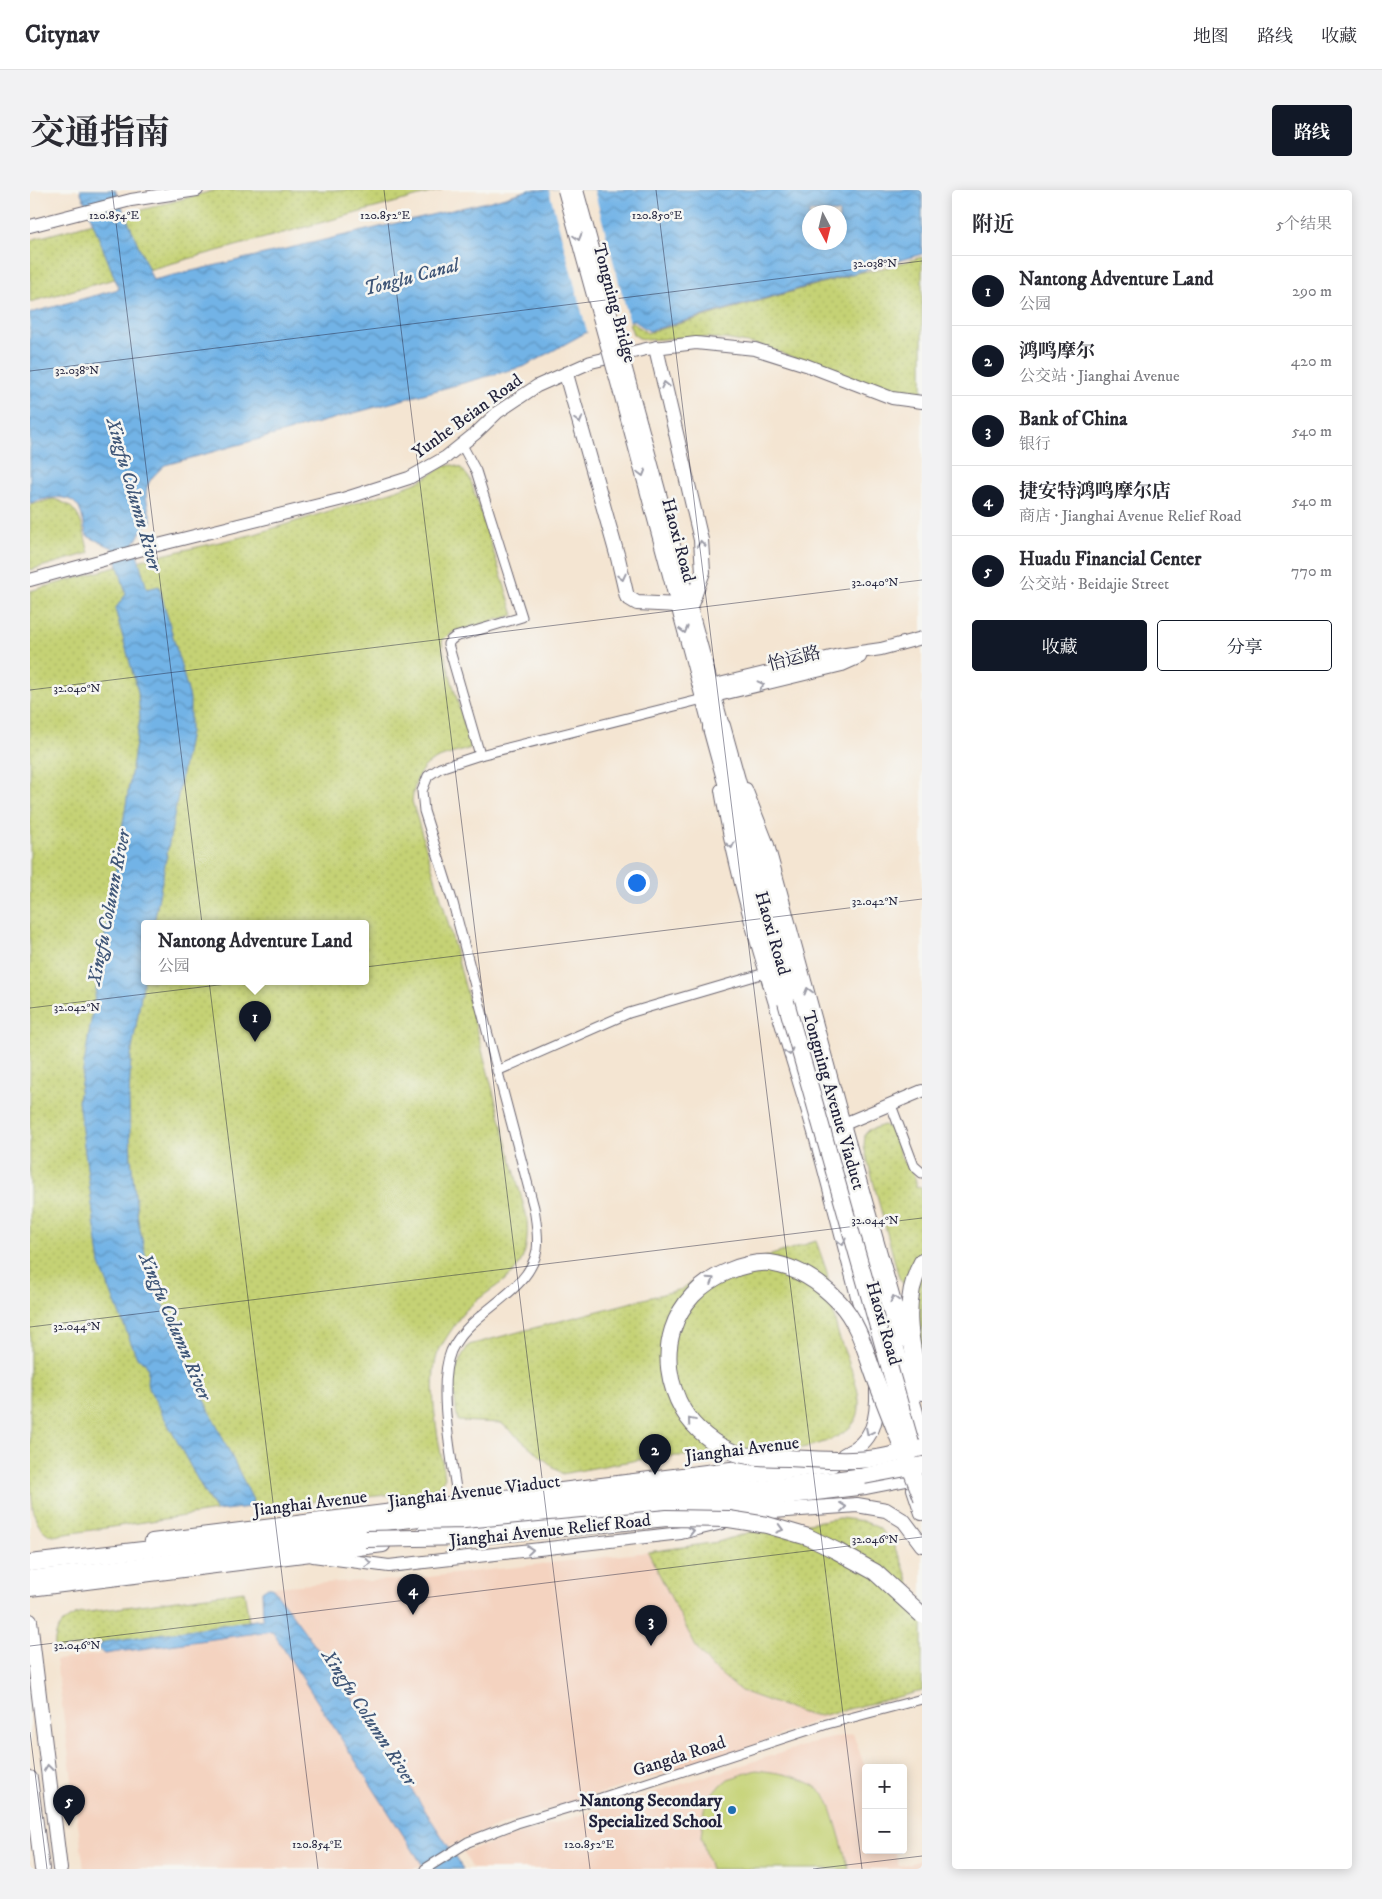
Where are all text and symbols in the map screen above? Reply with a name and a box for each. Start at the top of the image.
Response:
text: Citynav [25,20,99,50]
text: 地图 [1193,26,1229,48]
text: 路线 [1257,26,1293,48]
text: 收藏 [1321,26,1357,48]
button: 路线 [1272,105,1352,156]
text: 交通指南 [30,112,170,156]
north arrow [802,205,847,250]
text: 120.854°E [89,208,140,223]
text: 120.852°E [360,208,410,223]
text: 120.850°E [632,208,683,223]
text: 附近 [972,212,1014,238]
text: 5个结果 [1276,214,1332,234]
one-way arrow [572,233,583,241]
street label: Tongning Bridge [588,241,641,365]
water label: Tonglu Canal [361,253,463,301]
text: 32.038°N [853,256,897,271]
text: Nantong Adventure Land [1019,268,1214,291]
text: 1 [985,281,991,301]
text: 290 m [1292,281,1332,301]
text: 公园 [1019,294,1051,314]
text: 鸿鸣摩尔 [1019,340,1095,363]
text: 2 [984,351,992,371]
text: 420 m [1291,351,1332,371]
text: 32.038°N [55,363,99,378]
text: 公交站 · Jianghai Avenue [1019,366,1180,386]
street label: Yunhe Beian Road [408,369,527,464]
one-way arrow [660,381,671,390]
text: Bank of China [1019,408,1127,431]
water label: Xingfu Column River [100,414,167,575]
one-way arrow [573,416,584,425]
text: 3 [985,421,991,441]
text: 540 m [1292,421,1332,441]
text: 银行 [1019,434,1051,454]
one-way arrow [637,468,647,476]
text: 捷安特鸿鸣摩尔店 [1019,480,1171,503]
text: 4 [983,491,993,511]
text: 540 m [1292,491,1332,511]
street label: Haoxi Road [656,496,700,585]
text: 商店 · Jianghai Avenue Relief Road [1019,506,1242,526]
one-way arrow [696,539,707,547]
text: Huadu Financial Center [1019,548,1201,571]
text: 5 [984,561,992,581]
text: 770 m [1291,561,1332,581]
one-way arrow [616,573,627,581]
text: 公交站 · Beidajie Street [1019,574,1169,594]
text: 32.040°N [852,575,899,590]
button: 收藏 [972,620,1147,671]
button: 分享 [1157,620,1332,671]
one-way arrow [678,625,689,634]
street label: 怡运路 [765,642,823,676]
one-way arrow [757,680,765,690]
text: 32.040°N [54,681,101,696]
water label: Xingfu Column River [83,826,136,989]
one-way arrow [725,841,736,850]
your location [624,870,650,896]
street label: Haoxi Road [750,889,794,978]
text: 32.042°N [852,894,898,909]
popup [141,920,369,985]
text: Nantong Adventure Land [158,930,352,953]
text: 公园 [158,956,190,976]
one-way arrow [803,987,813,995]
text: 32.042°N [54,1000,100,1015]
pin: 1 [239,1001,271,1042]
street label: Tongning Avenue Viaduct [797,1008,869,1193]
one-way arrow [784,1047,794,1056]
text: 32.044°N [851,1213,899,1228]
one-way arrow [836,1238,847,1247]
water label: Xingfu Column River [132,1248,217,1406]
one-way arrow [706,1276,715,1286]
street label: Haoxi Road [861,1279,905,1368]
one-way arrow [889,1295,899,1304]
text: 32.044°N [53,1319,101,1334]
one-way arrow [689,1418,697,1427]
one-way arrow [866,1427,876,1436]
street label: Jianghai Avenue [682,1432,800,1468]
pin: 2 [639,1434,671,1475]
street label: Jianghai Avenue Viaduct [385,1470,562,1514]
street label: Jianghai Avenue [250,1486,368,1522]
one-way arrow [839,1502,847,1513]
street label: Jianghai Avenue Relief Road [446,1509,652,1553]
one-way arrow [775,1523,784,1533]
one-way arrow [686,1526,694,1536]
text: 32.046°N [852,1532,898,1547]
one-way arrow [526,1545,534,1556]
one-way arrow [364,1557,372,1568]
pin: 4 [397,1574,429,1615]
pin: 3 [635,1605,667,1646]
text: 32.046°N [54,1638,100,1653]
water label: Xingfu Column River [315,1644,423,1792]
street label: Gangda Road [630,1732,728,1782]
one-way arrow [43,1764,54,1772]
map controls [862,1764,907,1854]
button: + [862,1764,907,1809]
pin: 5 [53,1785,85,1826]
place label: Nantong Secondary Specialized School [580,1790,723,1833]
marker: Nantong Secondary Specialized School [726,1804,738,1816]
button: − [862,1809,907,1854]
text: 120.854°E [292,1837,343,1852]
text: 120.852°E [564,1837,614,1852]

